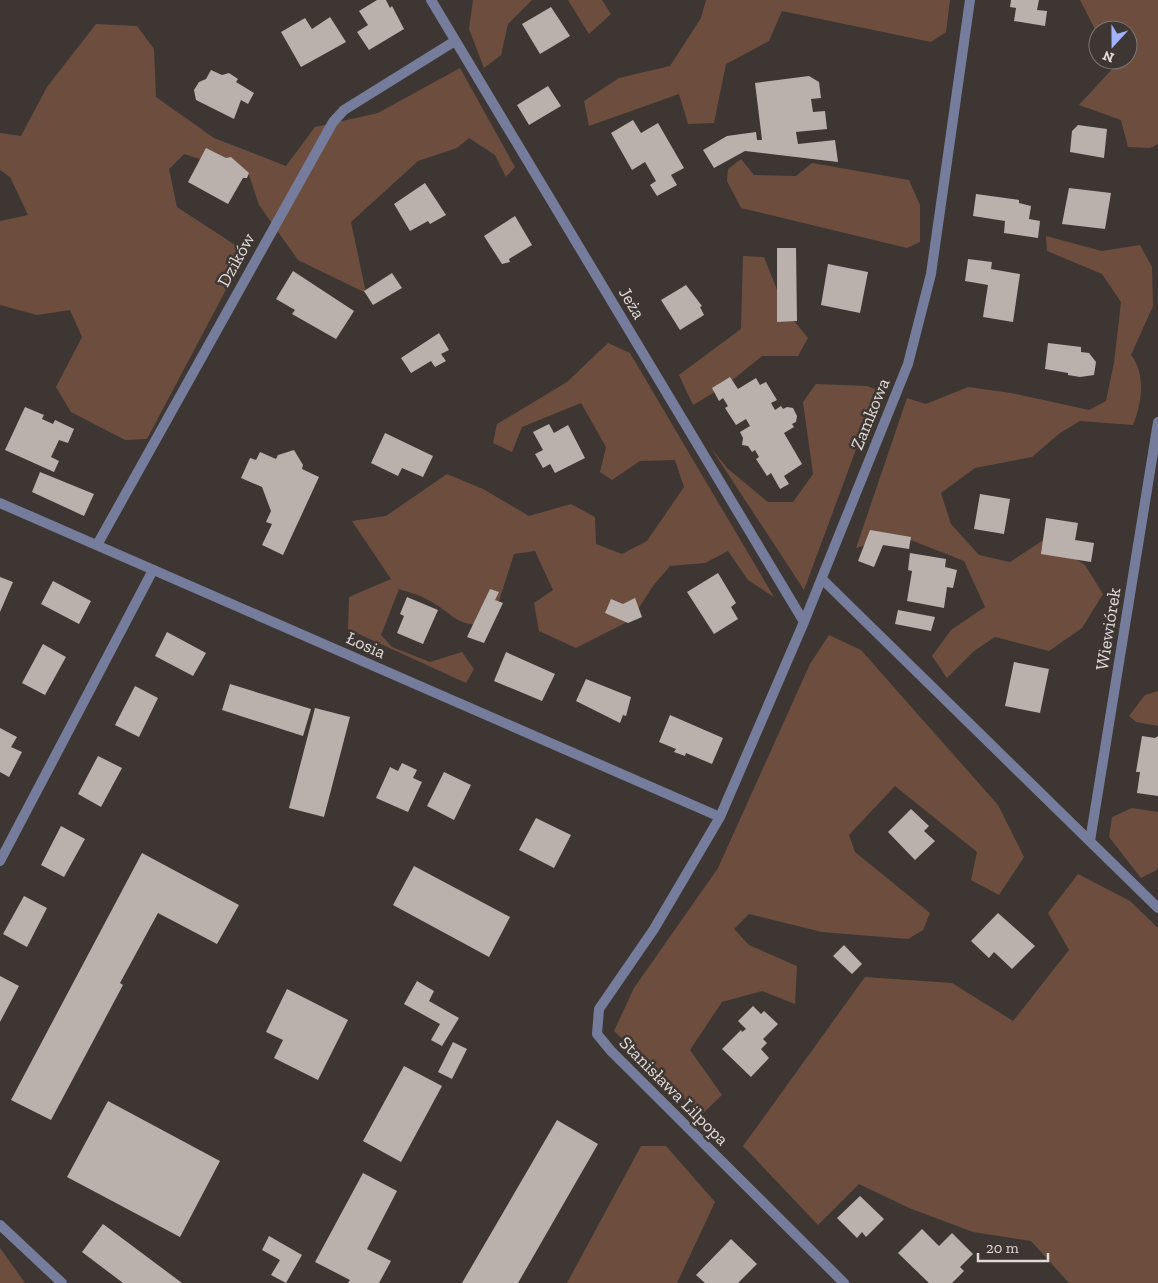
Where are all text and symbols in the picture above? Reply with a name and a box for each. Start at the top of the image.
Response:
north arrow [1088,20,1138,70]
text: N [1100,47,1117,67]
street label: Dzików [212,229,260,291]
street label: Jeża [614,283,650,323]
street label: Zamkowa [846,375,894,453]
street label: Wiewiórek [1091,586,1125,672]
street label: Łosia [343,627,389,663]
street label: Stanisława Lilpopa [615,1032,733,1150]
scale bar [978,1230,1048,1262]
text: 20 m [986,1239,1019,1257]

